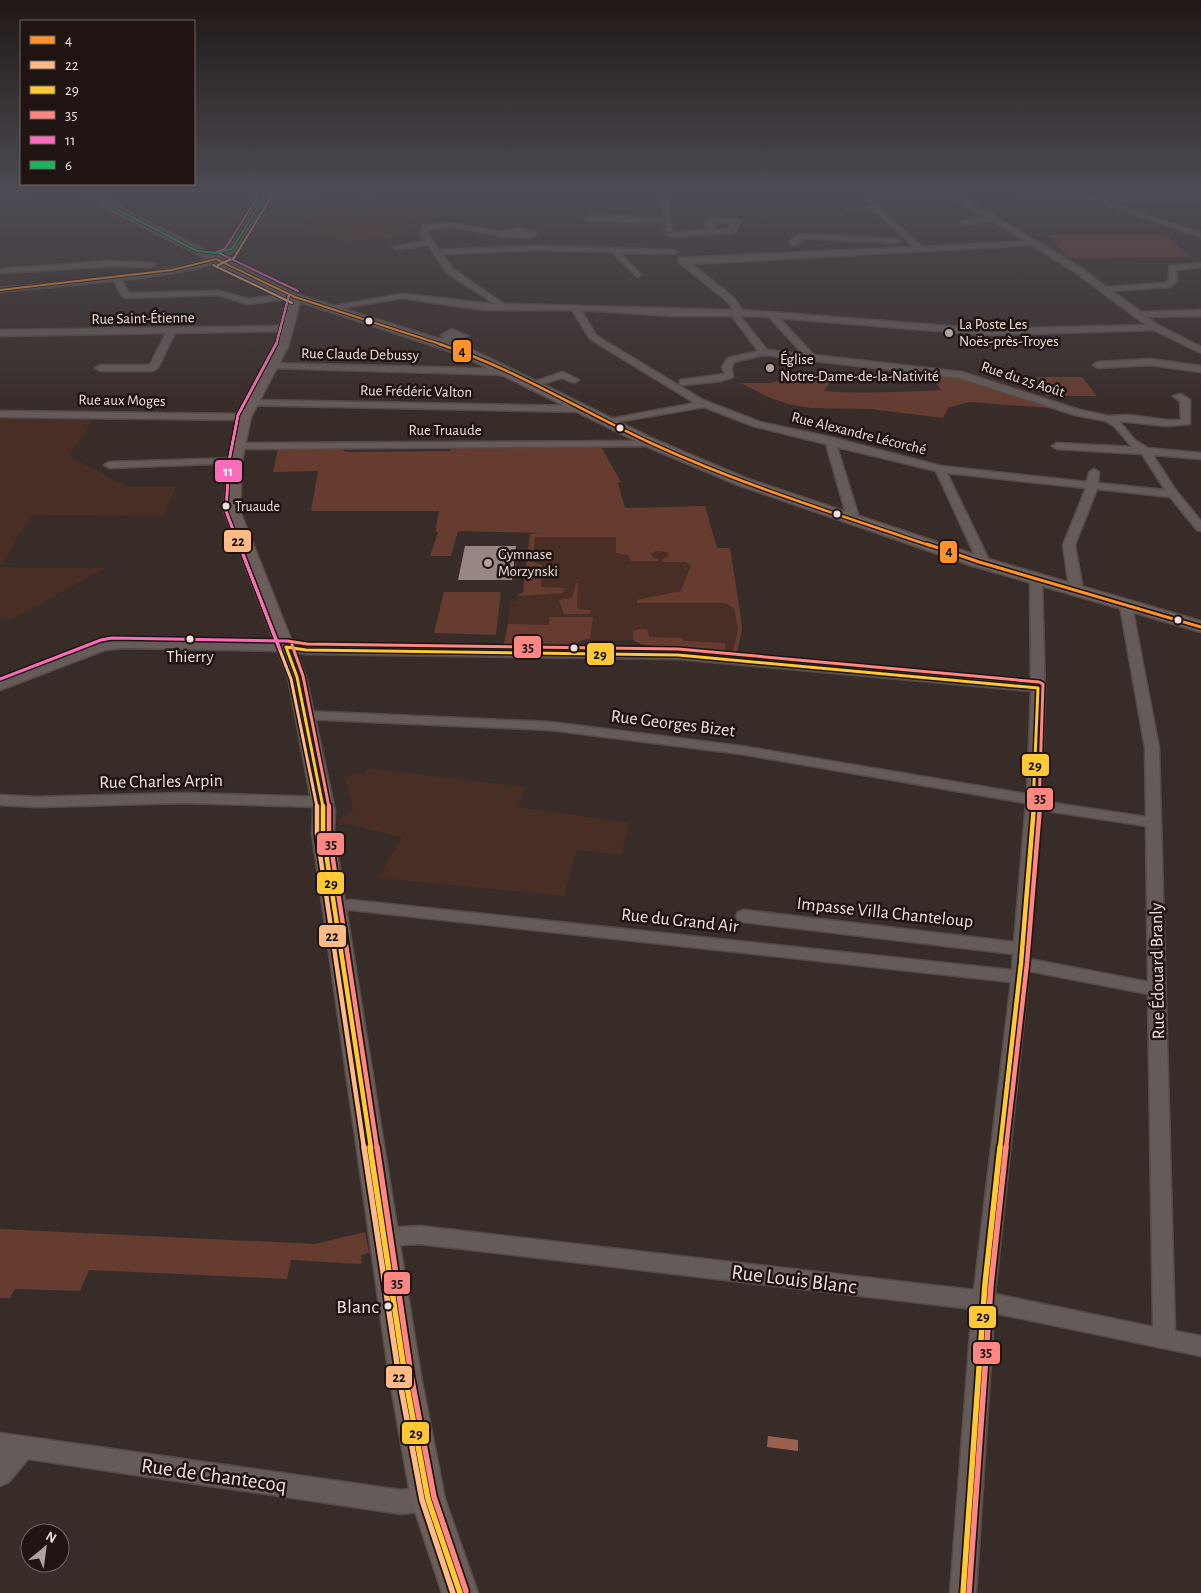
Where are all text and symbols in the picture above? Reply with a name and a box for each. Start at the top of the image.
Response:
legend [20,20,195,185]
text: 4 [65,33,72,48]
text: 22 [65,58,79,73]
text: 29 [65,83,79,98]
text: 35 [65,108,77,123]
text: 11 [65,133,75,148]
text: 6 [65,158,72,173]
street label: Rue Saint-Étienne [91,308,195,327]
unlabelled marker [364,316,374,326]
place label: La Poste Les Noës-près-Troyes [959,317,1059,349]
marker: La Poste Les Noës-près-Troyes [943,327,955,339]
line badge: 4 [452,339,472,363]
text: 4 [458,345,466,359]
street label: Rue Claude Debussy [301,346,420,363]
place label: Église Notre-Dame-de-la-Nativité [780,350,939,384]
street label: Rue du 25 Août [979,359,1067,400]
marker: Église Notre-Dame-de-la-Nativité [764,362,776,374]
street label: Rue Frédéric Valton [360,383,472,400]
street label: Rue aux Moges [78,392,166,409]
street label: Rue Alexandre Lécorché [790,409,928,458]
street label: Rue Truaude [408,423,482,438]
unlabelled marker [615,423,625,433]
line badge: 11 [214,459,243,483]
text: 11 [223,465,233,479]
place label: Truaude [235,500,280,514]
marker: Truaude [221,501,231,511]
unlabelled marker [832,509,842,519]
line badge: 22 [223,529,252,553]
text: 22 [231,535,245,549]
line badge: 4 [939,540,958,564]
text: 4 [945,545,953,559]
place label: Gymnase Morzynski [498,547,558,579]
marker: Gymnase Morzynski [482,557,494,569]
unlabelled marker [1173,615,1183,625]
marker: Thierry [185,634,195,644]
line badge: 35 [513,635,542,659]
text: 35 [522,641,534,655]
line badge: 29 [586,642,615,666]
unlabelled marker [569,643,579,653]
place label: Thierry [166,648,214,666]
text: 29 [593,648,607,662]
street label: Rue Georges Bizet [610,707,736,741]
line badge: 29 [1021,753,1050,777]
text: 29 [1028,759,1042,773]
street label: Rue Charles Arpin [99,772,223,792]
line badge: 35 [1026,787,1054,811]
text: 35 [1034,792,1046,806]
line badge: 35 [316,832,345,856]
text: 35 [325,838,337,852]
line badge: 29 [316,871,345,895]
text: 29 [324,877,338,891]
street label: Impasse Villa Chanteloup [796,895,974,931]
street label: Rue Édouard Branly [1145,902,1168,1039]
street label: Rue du Grand Air [620,906,740,936]
line badge: 22 [318,924,347,948]
text: 22 [325,930,339,944]
street label: Rue Louis Blanc [730,1261,858,1298]
line badge: 35 [383,1271,411,1295]
text: 35 [391,1277,403,1291]
place label: Blanc [336,1297,379,1317]
marker: Blanc [383,1301,393,1311]
line badge: 29 [968,1305,997,1329]
text: 29 [976,1310,990,1324]
line badge: 35 [972,1341,1001,1365]
text: 35 [980,1346,992,1360]
line badge: 22 [385,1365,413,1389]
text: 22 [392,1371,406,1385]
line badge: 29 [401,1421,430,1445]
text: 29 [409,1427,423,1441]
street label: Rue de Chantecoq [140,1455,288,1496]
north arrow [20,1523,70,1573]
text: N [43,1529,58,1546]

